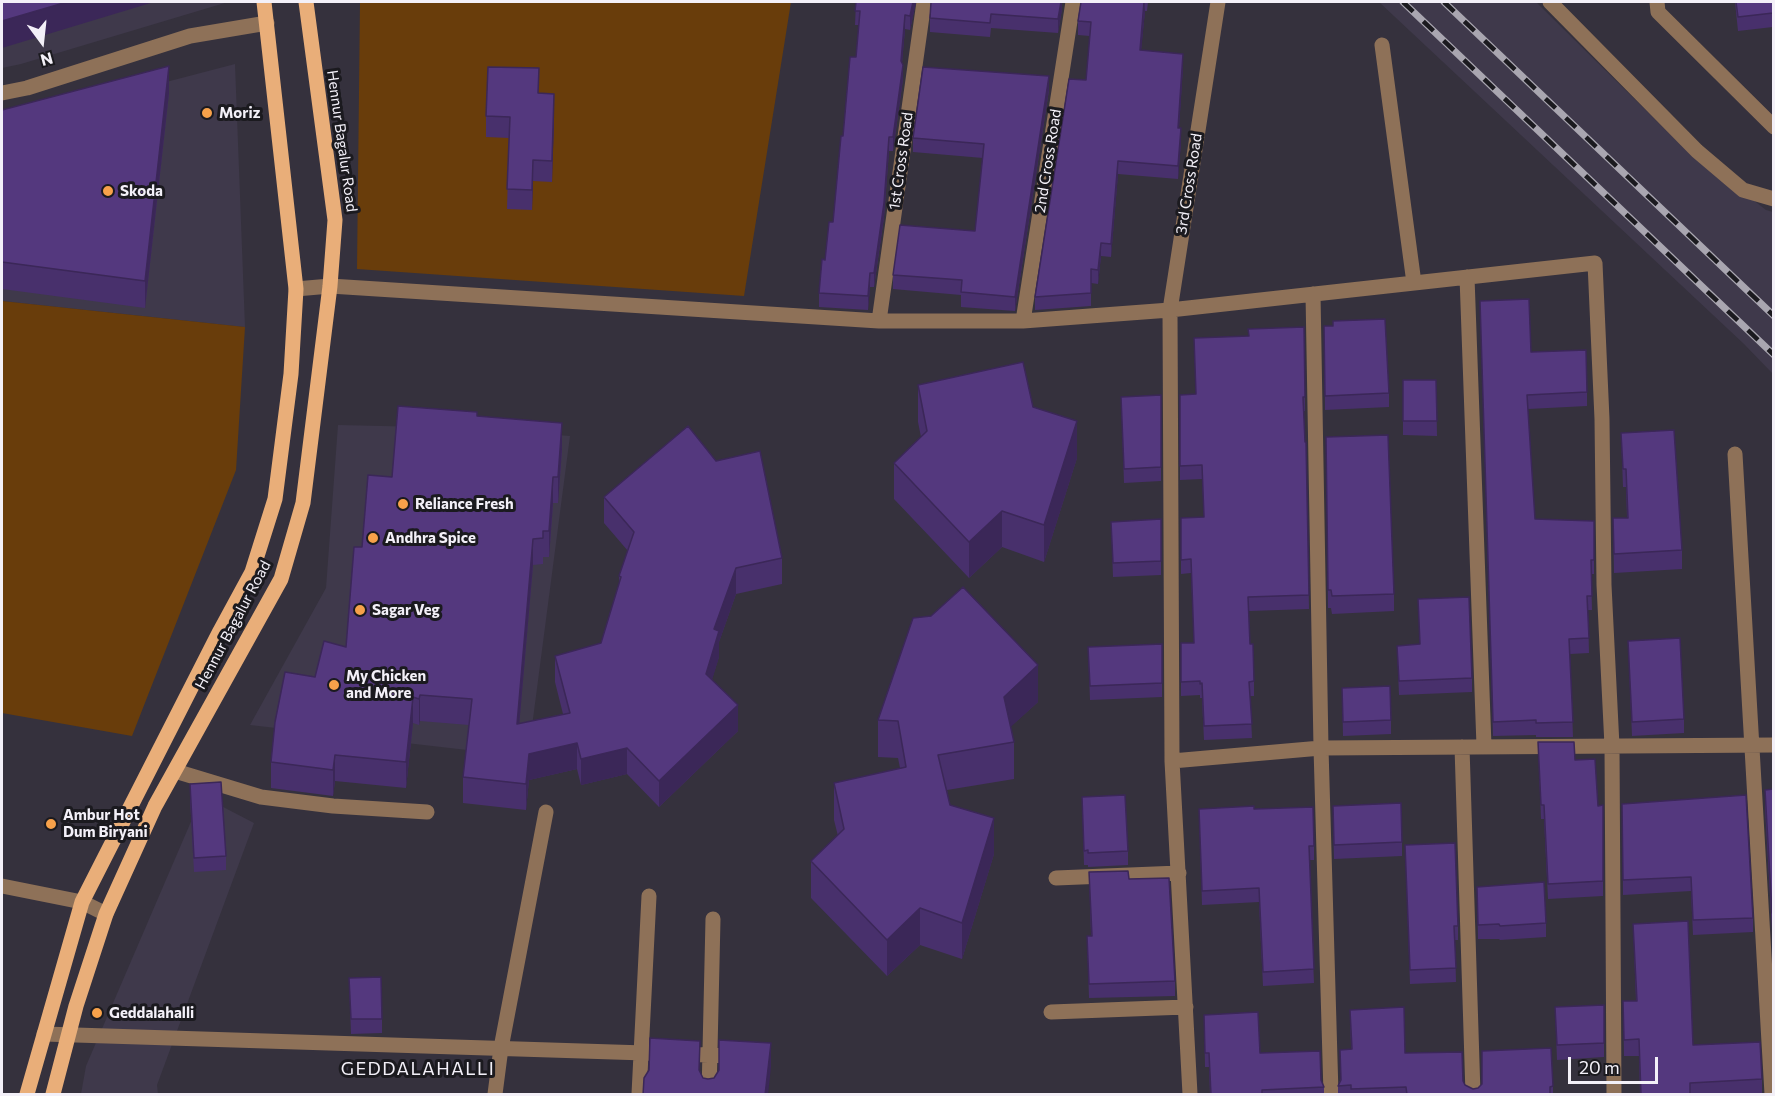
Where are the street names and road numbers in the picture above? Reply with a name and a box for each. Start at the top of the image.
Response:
street label: Hennur Bagalur Road [323,69,361,213]
street label: 2nd Cross Road [1031,108,1065,214]
street label: 1st Cross Road [885,111,917,211]
street label: 3rd Cross Road [1172,132,1206,236]
street label: Hennur Bagalur Road [191,558,275,692]

